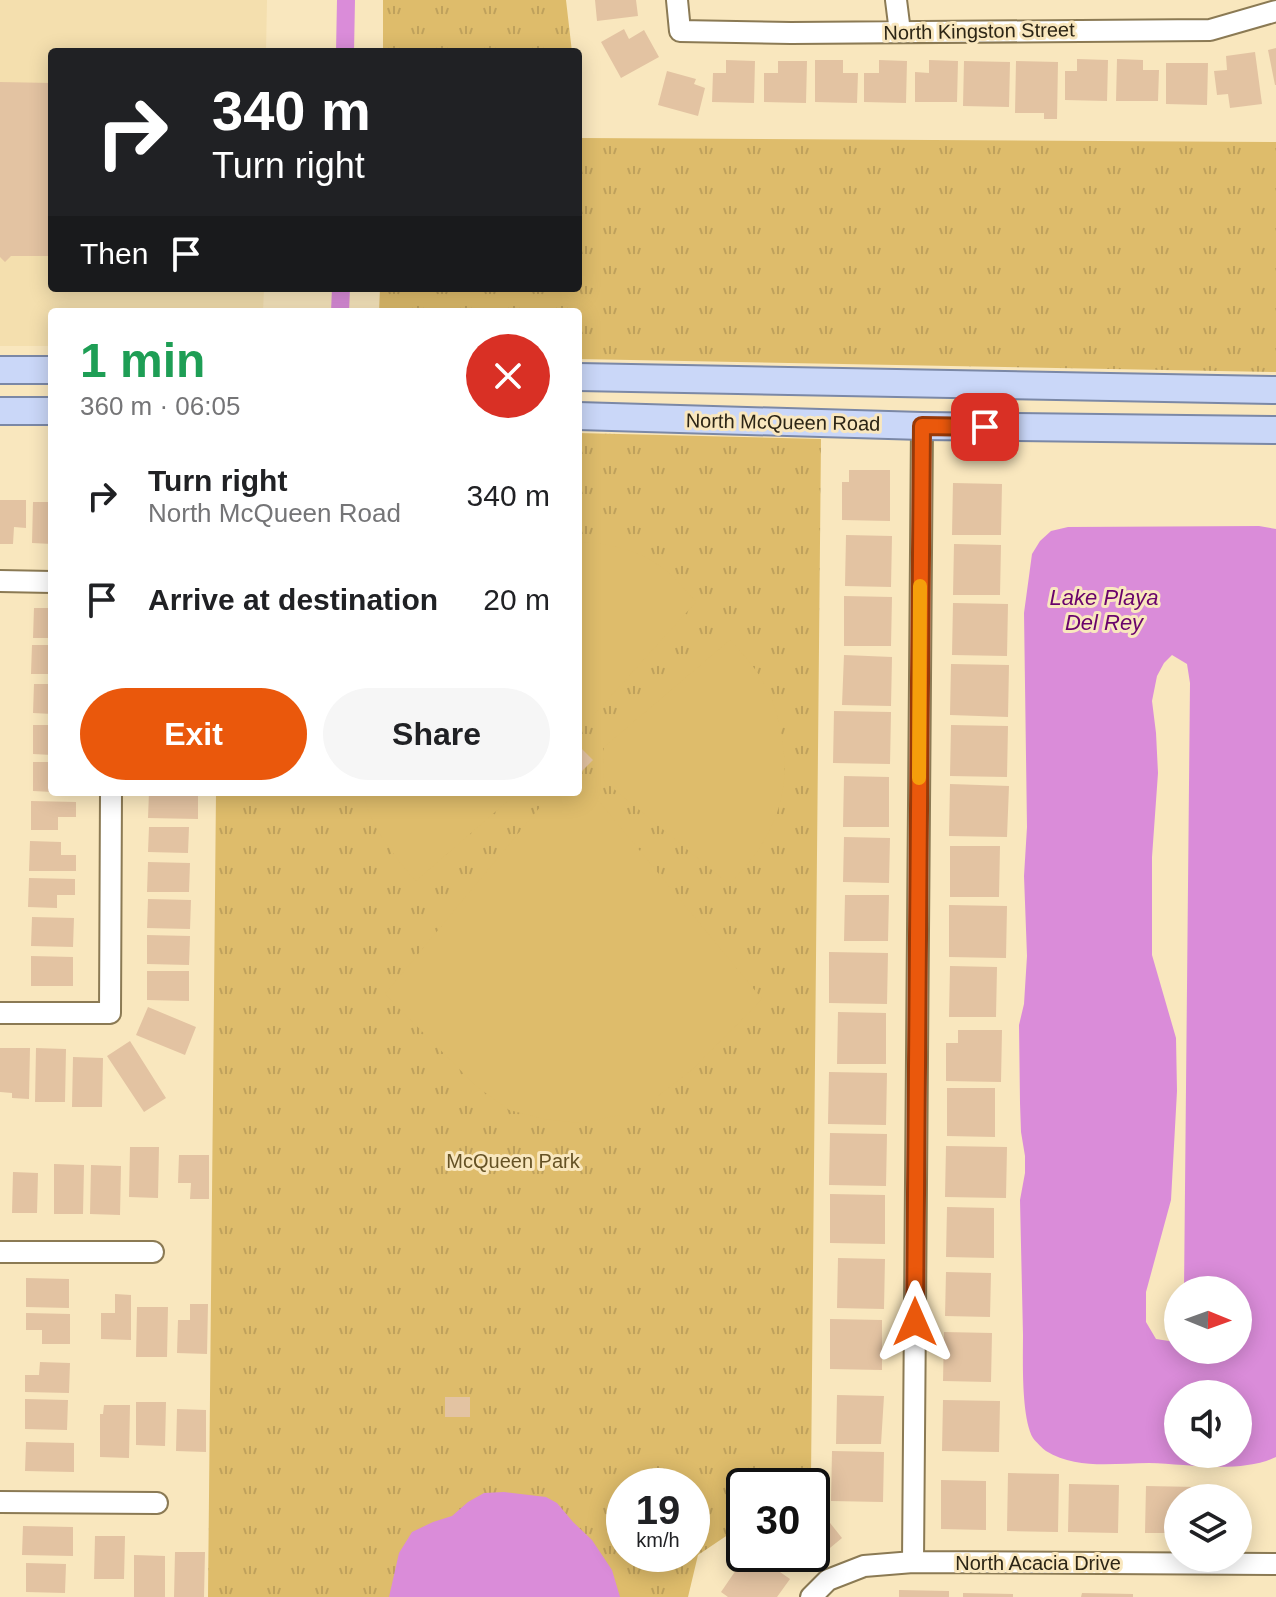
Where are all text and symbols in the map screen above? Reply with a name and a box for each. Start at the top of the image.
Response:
street label: North Kingston Street [883,18,1075,44]
text: 340 m [212,79,371,142]
icon: right [80,80,184,184]
text: Turn right [212,145,365,186]
icon: arrive [164,232,208,276]
text: Then [80,237,148,270]
text: 1 min [80,334,205,387]
button: close [466,334,550,418]
text: 360 m · 06:05 [80,391,240,421]
pin [951,393,1019,461]
icon: arrive [963,405,1007,449]
street label: North McQueen Road [686,409,880,435]
text: Turn right [148,464,287,497]
icon: right [80,474,124,518]
text: 340 m [467,479,550,512]
text: North McQueen Road [148,498,401,528]
icon: arrive [80,578,124,622]
text: Arrive at destination [148,583,438,616]
text: 20 m [483,583,550,616]
water label: Lake Playa Del Rey [1050,585,1158,635]
button: Exit [80,688,307,780]
button: Share [323,688,550,780]
park label: McQueen Park [446,1150,581,1172]
north arrow [1164,1276,1252,1364]
map controls [1164,1276,1252,1572]
position arrow [873,1280,957,1364]
button: sound [1164,1380,1252,1468]
speed limit sign: 30 [726,1468,830,1572]
button: layers [1164,1484,1252,1572]
text: 19 [636,1488,680,1532]
text: km/h [636,1529,680,1551]
street label: North Acacia Drive [955,1552,1121,1574]

